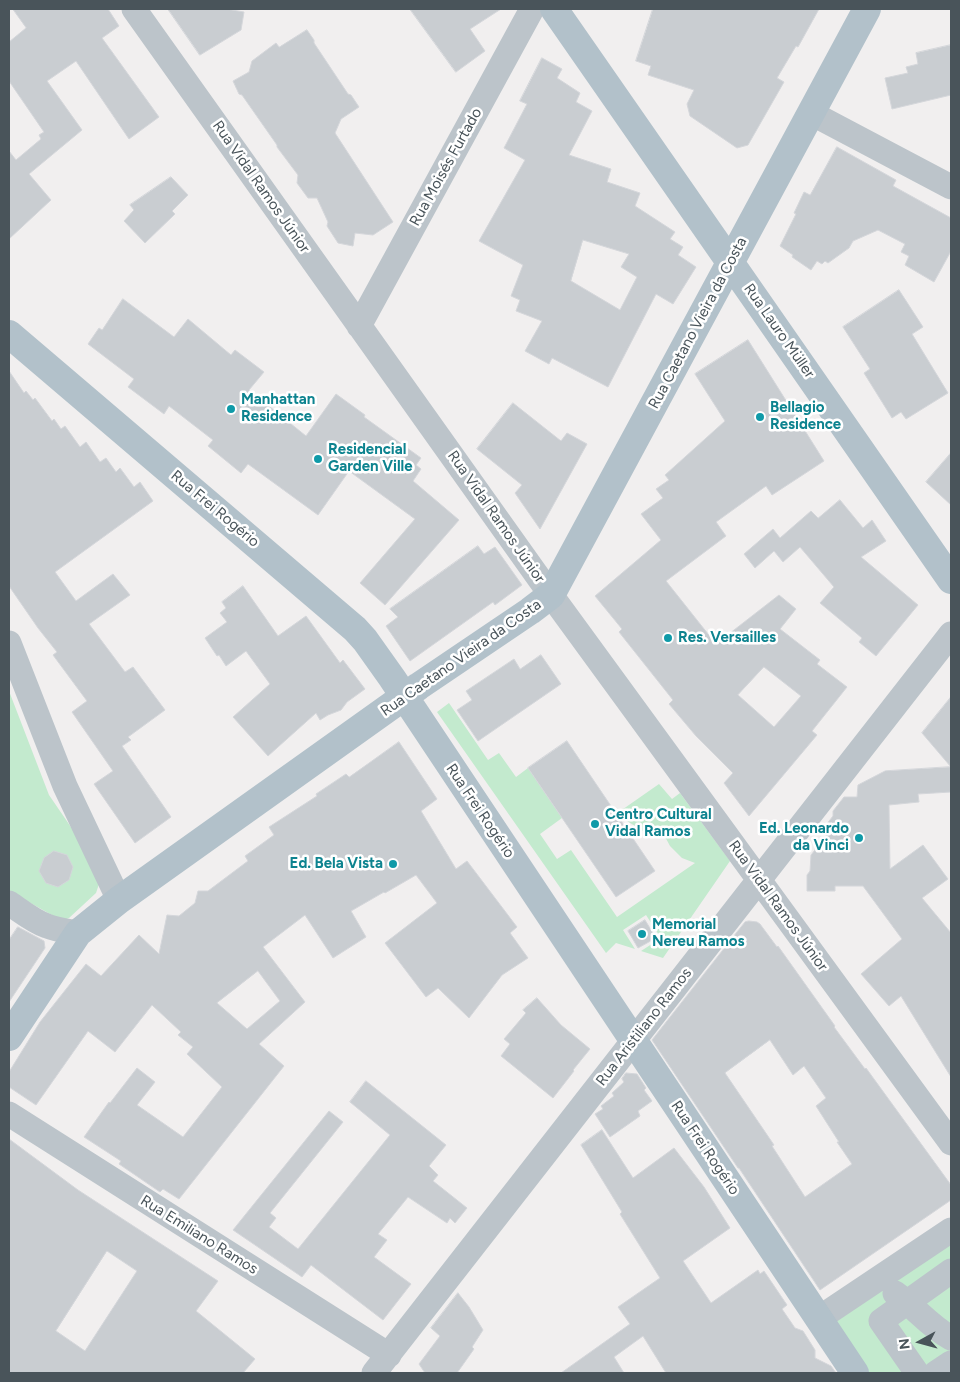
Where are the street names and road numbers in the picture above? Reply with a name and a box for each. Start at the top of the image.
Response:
street label: Rua Moisés Furtado [406,105,486,229]
street label: Rua Vidal Ramos Júnior [209,117,313,257]
street label: Rua Caetano Vieira da Costa [645,234,751,412]
street label: Rua Lauro Müller [740,280,818,382]
street label: Rua Vidal Ramos Júnior [444,447,548,587]
street label: Rua Frei Rogério [167,467,263,551]
street label: Rua Caetano Vieira da Costa [377,596,545,720]
street label: Rua Frei Rogério [442,760,518,862]
street label: Rua Vidal Ramos Júnior [724,837,832,975]
street label: Rua Aristiliano Ramos [592,964,696,1090]
street label: Rua Frei Rogério [667,1097,743,1199]
street label: Rua Emiliano Ramos [137,1192,261,1278]

